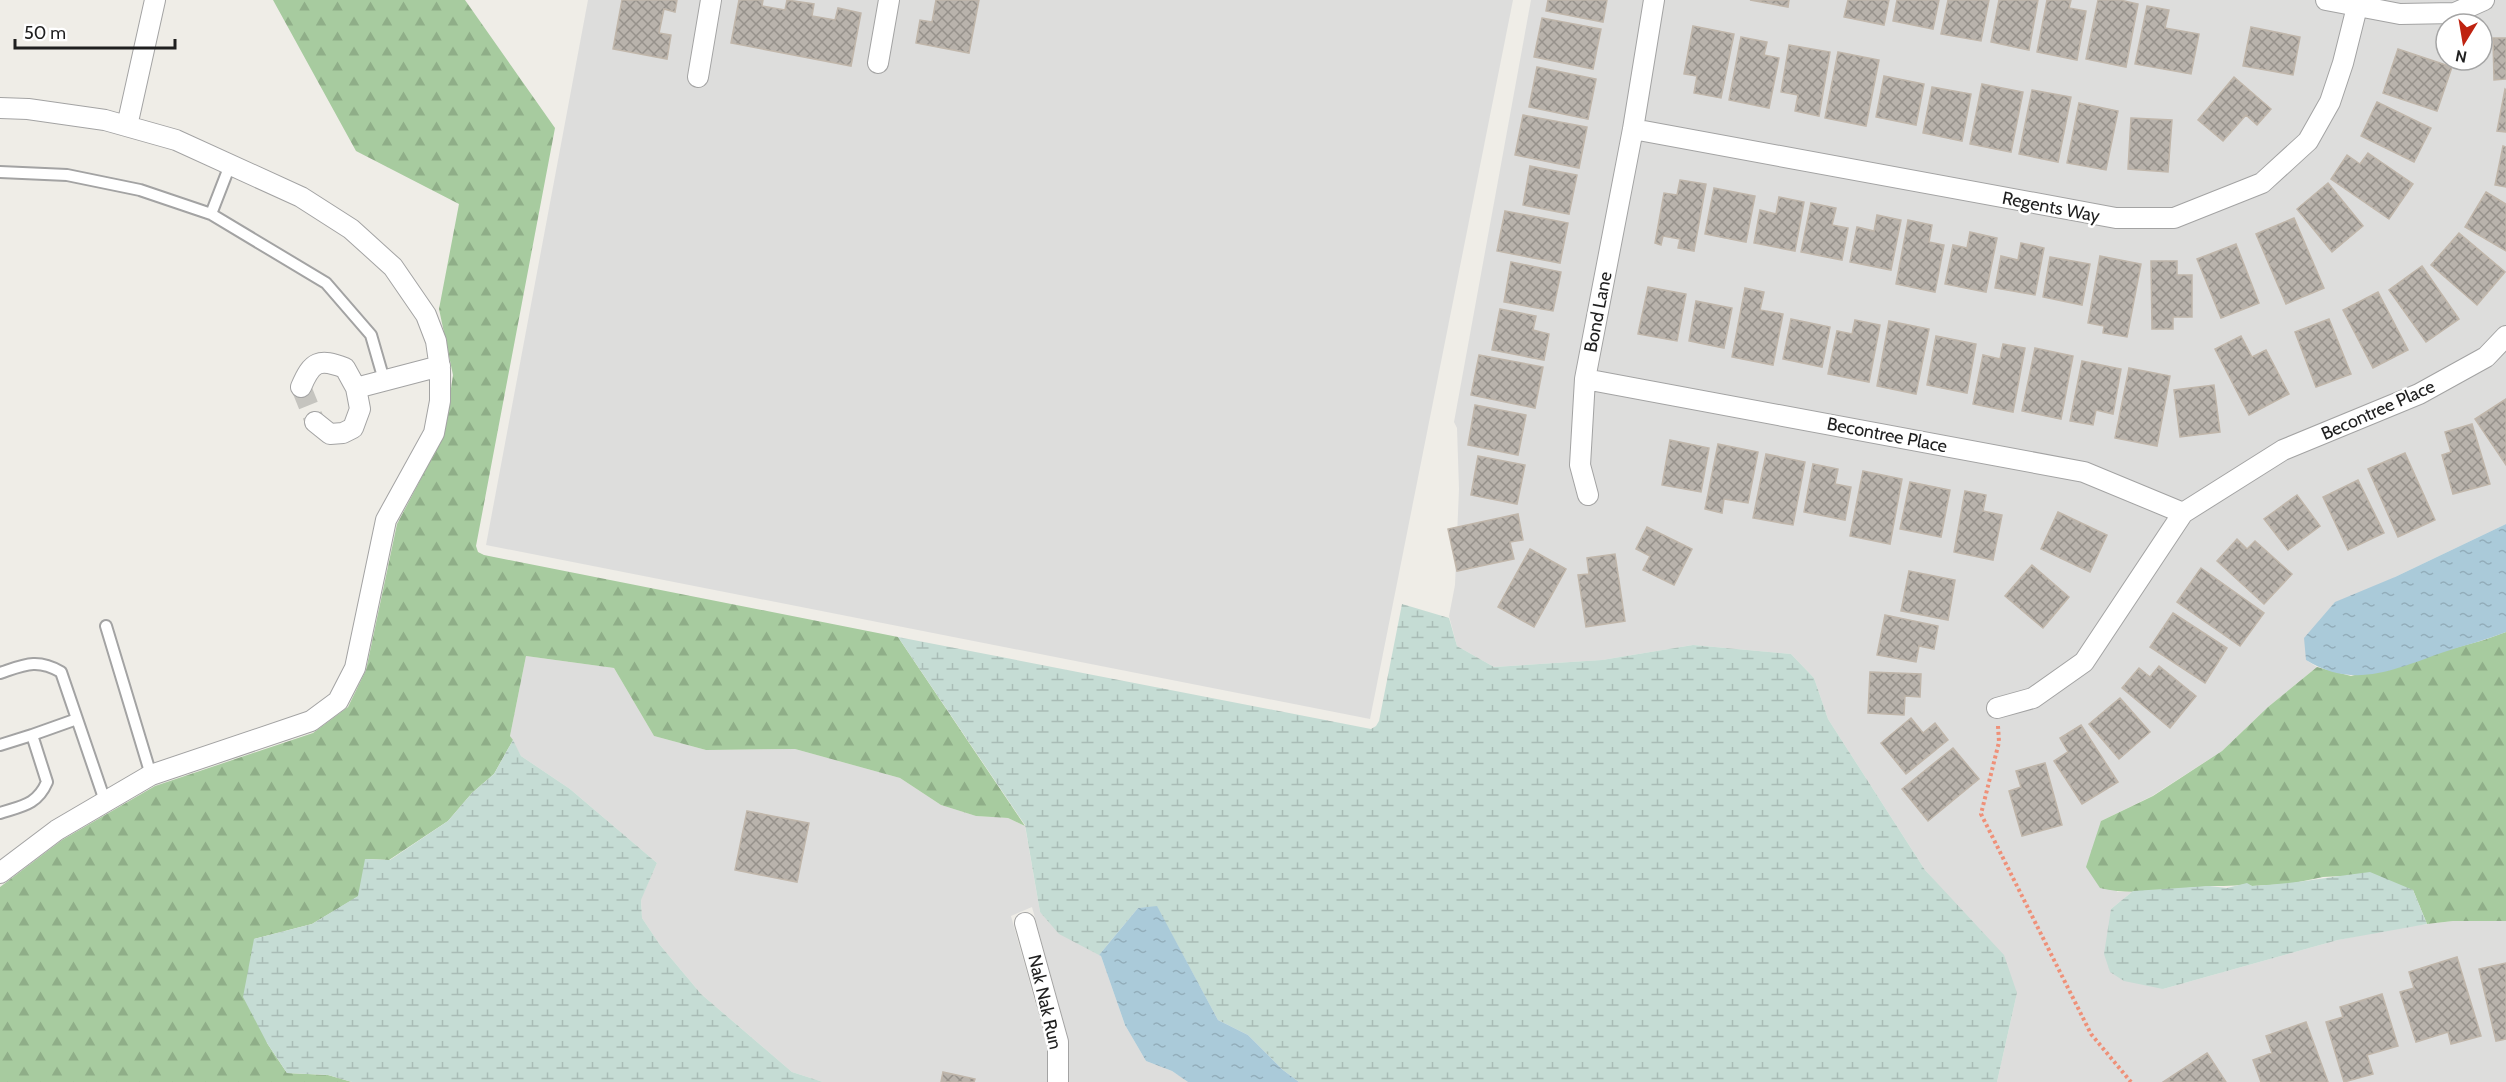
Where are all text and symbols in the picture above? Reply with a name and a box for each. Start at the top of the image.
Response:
scale bar [15,12,176,50]
north arrow [2434,12,2494,72]
text: 50 m [24,22,66,44]
text: N [2454,46,2469,67]
street label: Regents Way [2000,187,2102,227]
street label: Bond Lane [1579,270,1617,354]
street label: Becontree Place [2318,375,2438,445]
street label: Becontree Place [1825,413,1949,457]
street label: Nak Nak Run [1023,952,1067,1052]

